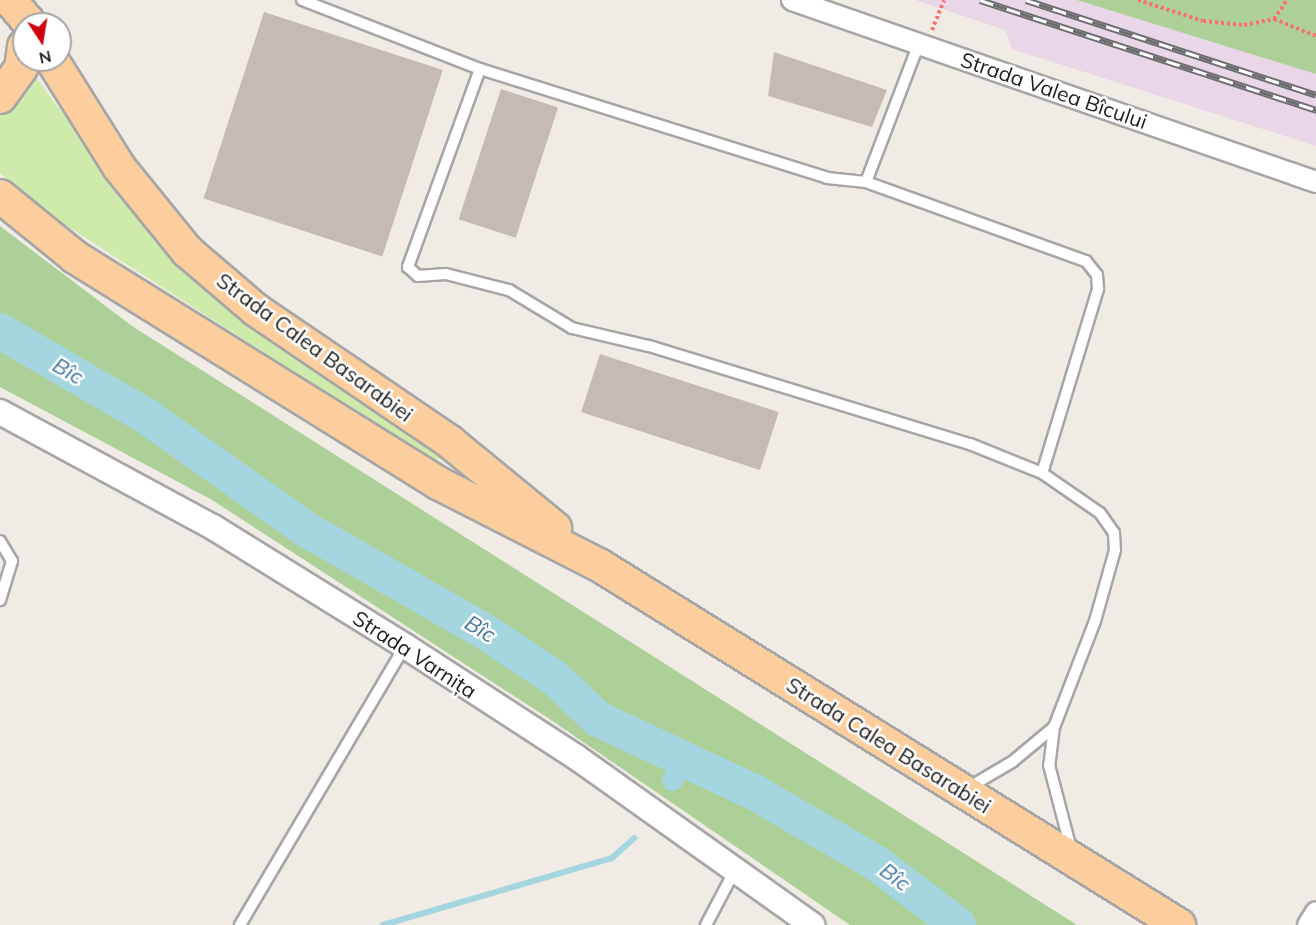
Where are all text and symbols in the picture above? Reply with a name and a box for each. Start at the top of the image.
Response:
north arrow [12,12,72,72]
street label: Strada Valea Bîcului [957,46,1151,134]
text: N [37,47,53,69]
street label: Strada Calea Basarabiei [212,267,418,427]
water label: Bîc [48,352,88,390]
street label: Strada Varnița [349,605,481,703]
water label: Bîc [460,610,500,648]
street label: Strada Calea Basarabiei [782,672,996,818]
water label: Bîc [875,857,915,897]

